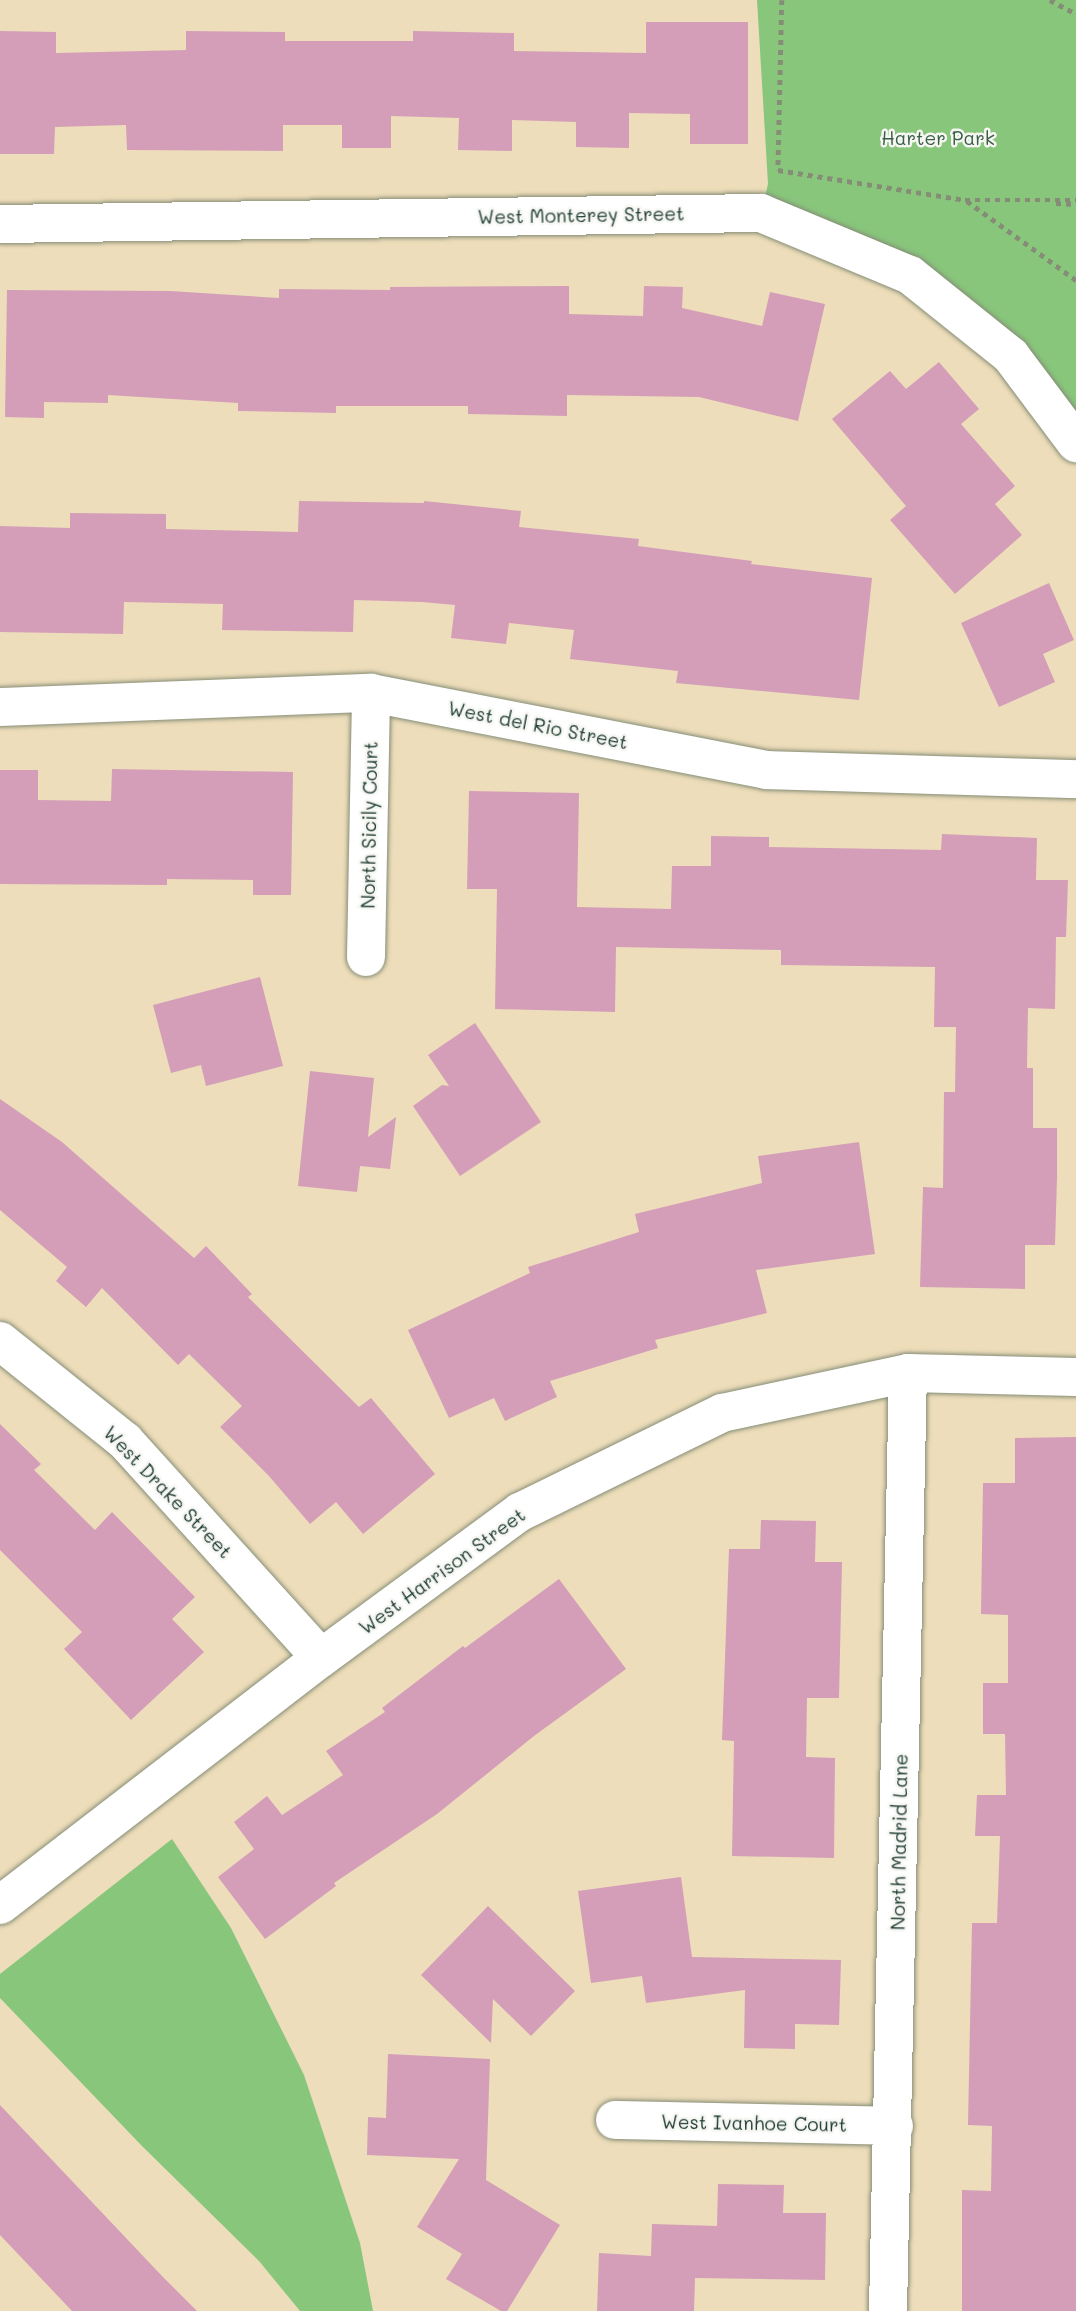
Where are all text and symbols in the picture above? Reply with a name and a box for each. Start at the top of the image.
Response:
park label: Harter Park [881,127,995,149]
street label: West Monterey Street [477,202,685,228]
street label: West del Rio Street [446,696,630,754]
street label: North Sicily Court [356,741,382,909]
street label: West Drake Street [99,1421,237,1563]
street label: West Harrison Street [354,1503,530,1639]
street label: North Madrid Lane [886,1754,912,1930]
street label: West Ivanhoe Court [661,2110,847,2136]

